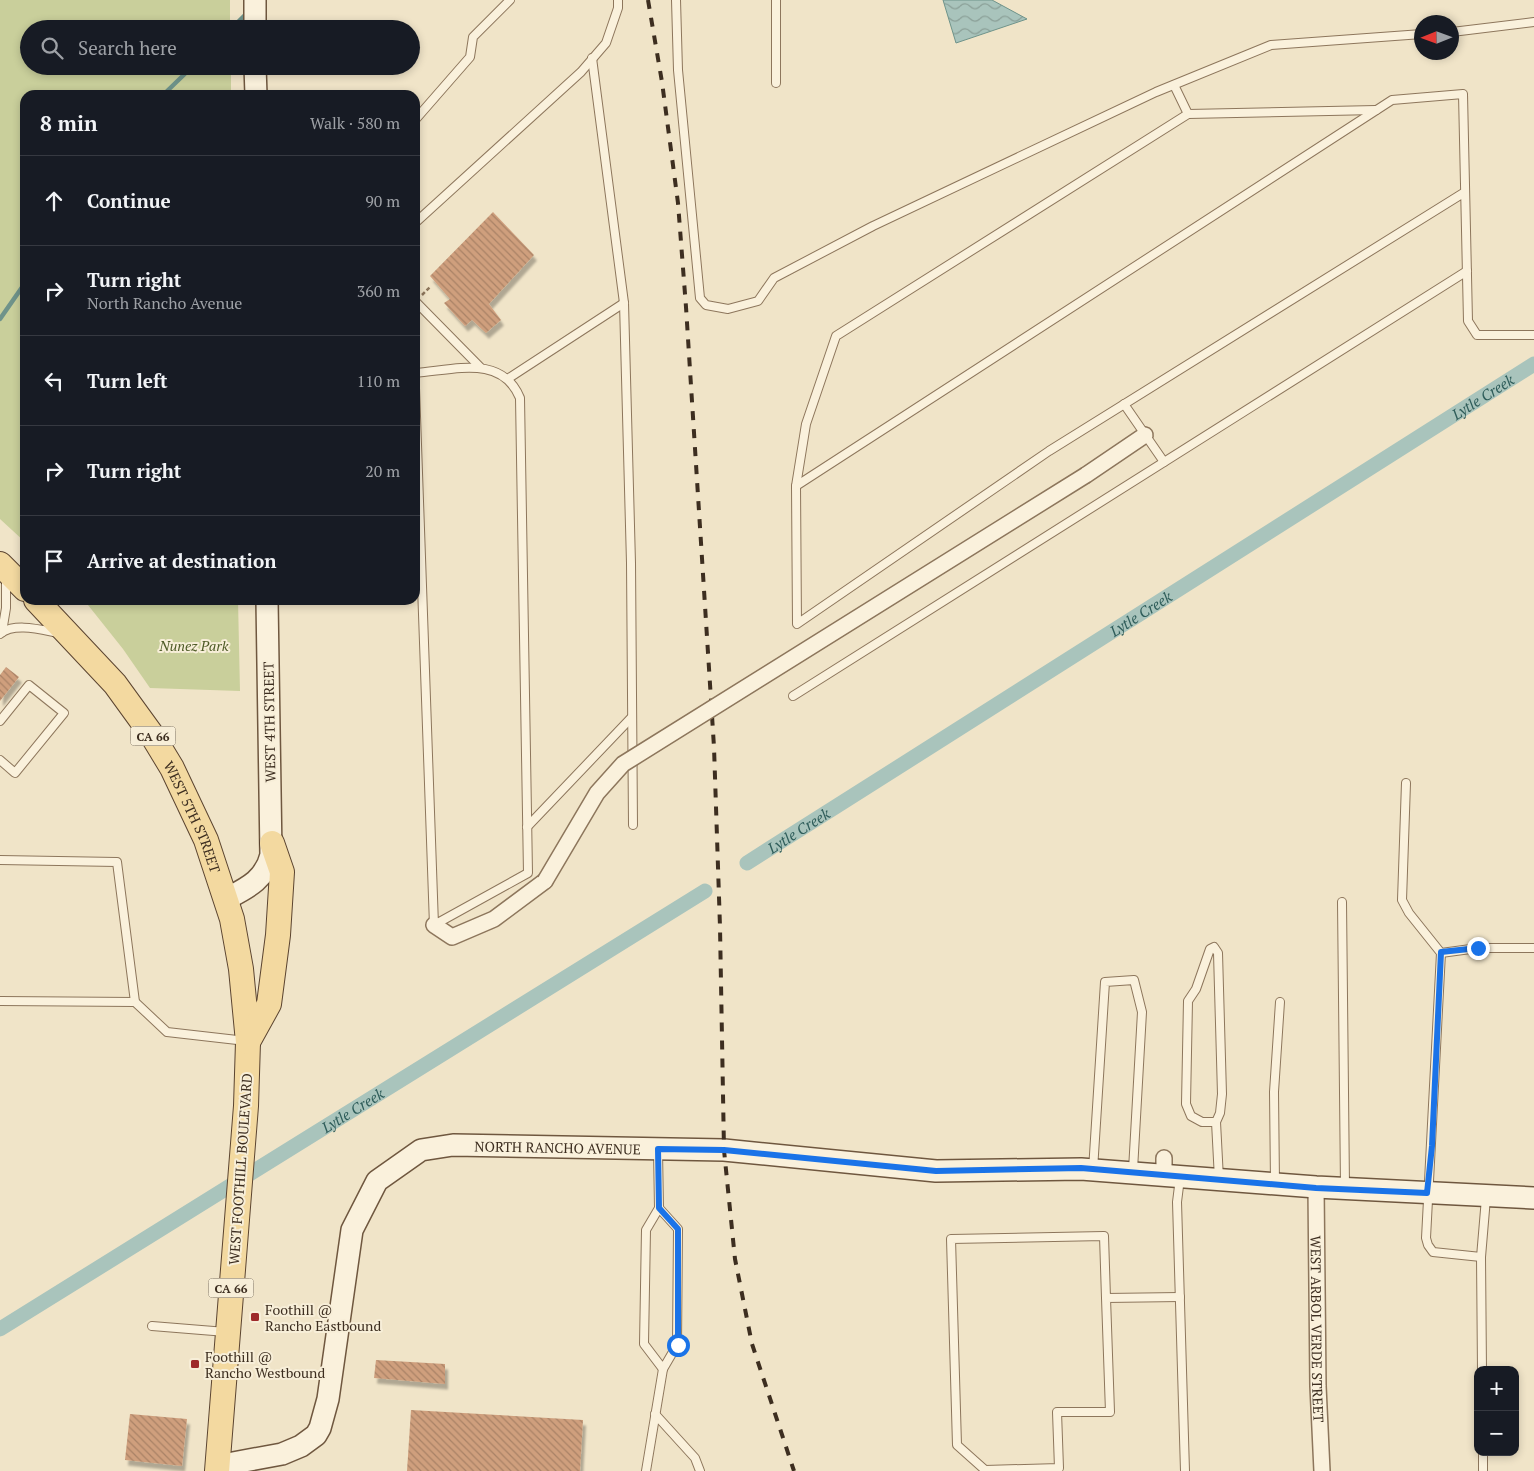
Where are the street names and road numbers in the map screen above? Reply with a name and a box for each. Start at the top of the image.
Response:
street label: WEST 4TH STREET [258,661,280,782]
road number: CA 66 [130,726,176,746]
street label: WEST 5TH STREET [160,757,226,875]
street label: WEST FOOTHILL BOULEVARD [224,1072,256,1265]
street label: NORTH RANCHO AVENUE [474,1136,641,1158]
street label: WEST ARBOL VERDE STREET [1307,1235,1329,1423]
road number: CA 66 [208,1278,254,1298]

